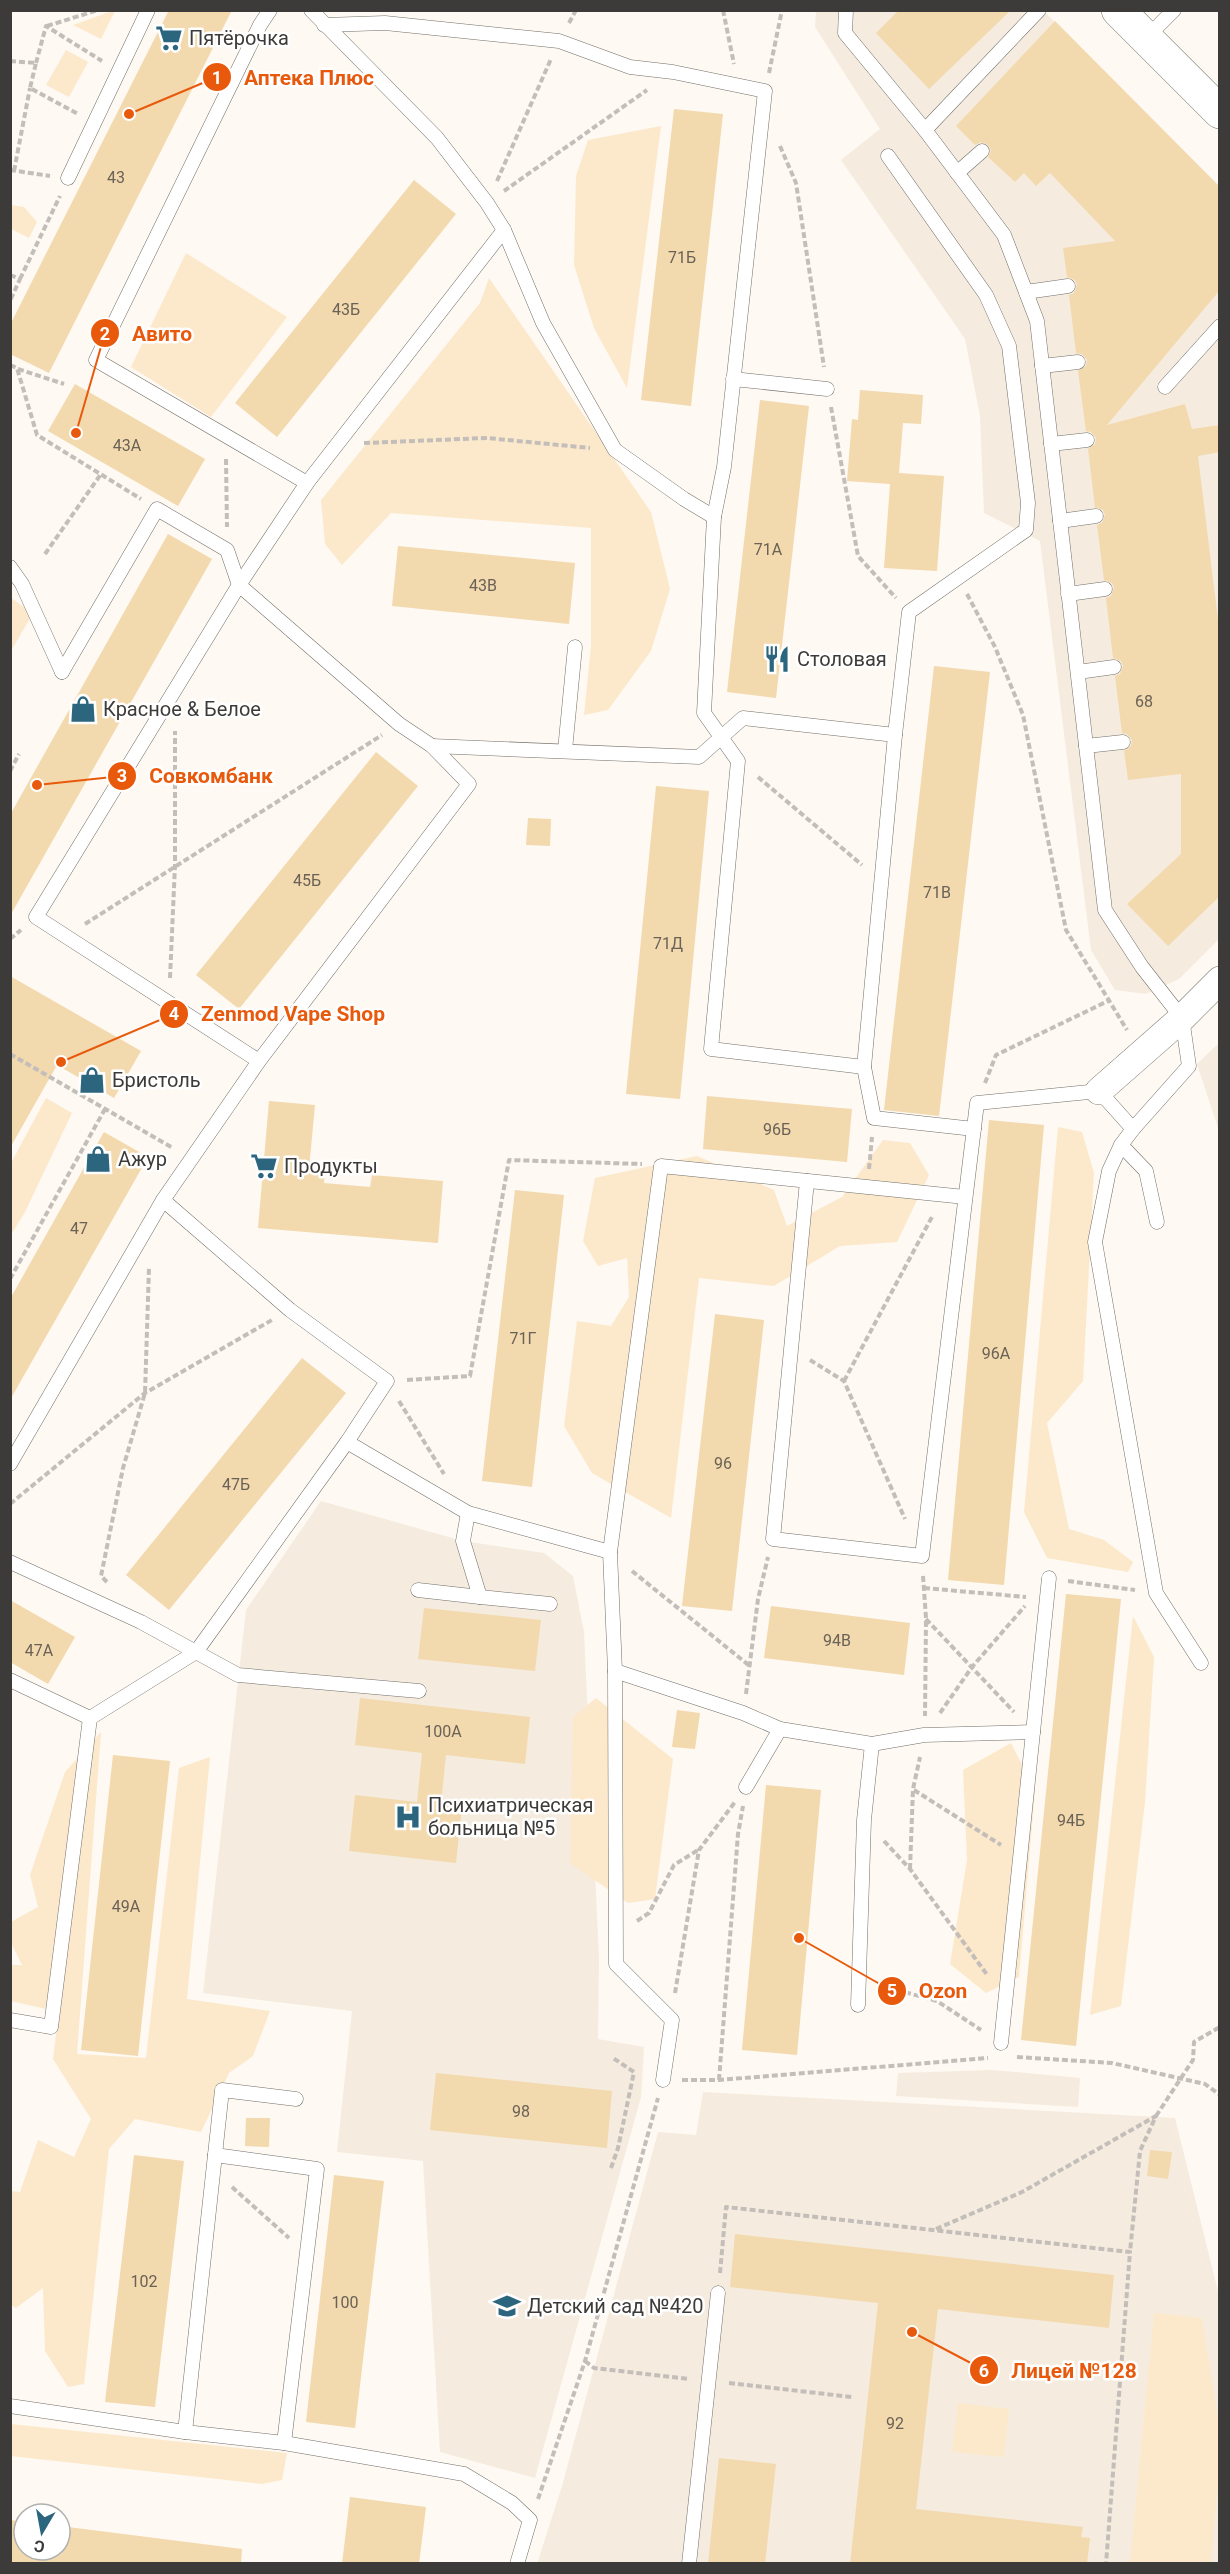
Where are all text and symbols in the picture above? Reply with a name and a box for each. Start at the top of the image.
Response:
supermarket icon: Пятёрочка [154,23,184,53]
place label: Пятёрочка [189,26,289,50]
callout: Аптека Плюс [202,58,386,97]
text: Аптека Плюс [244,66,374,90]
text: 1 [212,67,222,88]
house number: 43 [107,168,125,187]
house number: 71Б [668,248,696,267]
house number: 43Б [332,300,360,319]
callout: Авито [90,314,204,353]
text: Авито [132,322,192,346]
text: 2 [100,323,110,344]
house number: 43А [113,436,142,455]
house number: 71А [754,540,783,559]
house number: 43В [469,576,497,595]
restaurant icon: Столовая [762,644,792,674]
place label: Столовая [797,647,887,671]
house number: 68 [1135,692,1153,711]
shop icon: Красное & Белое [68,694,98,724]
place label: Красное & Белое [103,697,261,721]
callout: Совкомбанк [107,757,285,796]
text: Совкомбанк [149,764,273,788]
text: 3 [117,765,127,786]
house number: 45Б [293,871,321,890]
house number: 71В [923,883,951,902]
house number: 71Д [653,934,683,953]
callout: Zenmod Vape Shop [159,995,397,1034]
text: Zenmod Vape Shop [201,1002,385,1026]
text: 4 [169,1003,179,1024]
shop icon: Бристоль [77,1065,107,1095]
place label: Бристоль [112,1068,201,1092]
house number: 96Б [763,1120,791,1139]
shop icon: Ажур [83,1144,113,1174]
place label: Ажур [118,1147,167,1171]
supermarket icon: Продукты [249,1151,279,1181]
place label: Продукты [284,1154,378,1178]
house number: 47 [70,1219,88,1238]
house number: 71Г [510,1329,537,1348]
house number: 96А [982,1344,1011,1363]
house number: 96 [714,1454,732,1473]
house number: 47Б [222,1475,250,1494]
house number: 94В [823,1631,851,1650]
house number: 47А [25,1641,54,1660]
house number: 100А [424,1722,462,1741]
place label: Психиатрическая больница №5 [428,1793,593,1840]
hospital icon: Психиатрическая больница №5 [393,1802,423,1832]
house number: 94Б [1057,1811,1085,1830]
house number: 49А [112,1897,141,1916]
callout: Ozon [877,1971,979,2010]
text: Ozon [919,1979,967,2003]
text: 5 [887,1980,897,2001]
house number: 98 [512,2102,530,2121]
house number: 102 [131,2272,157,2291]
school or university icon: Детский сад №420 [492,2291,522,2321]
house number: 100 [332,2293,358,2312]
place label: Детский сад №420 [527,2294,703,2318]
callout: Лицей №128 [969,2351,1148,2390]
text: Лицей №128 [1011,2359,1137,2383]
text: 6 [979,2360,989,2381]
house number: 92 [886,2414,904,2433]
north arrow [12,2502,72,2562]
text: С [33,2536,46,2557]

